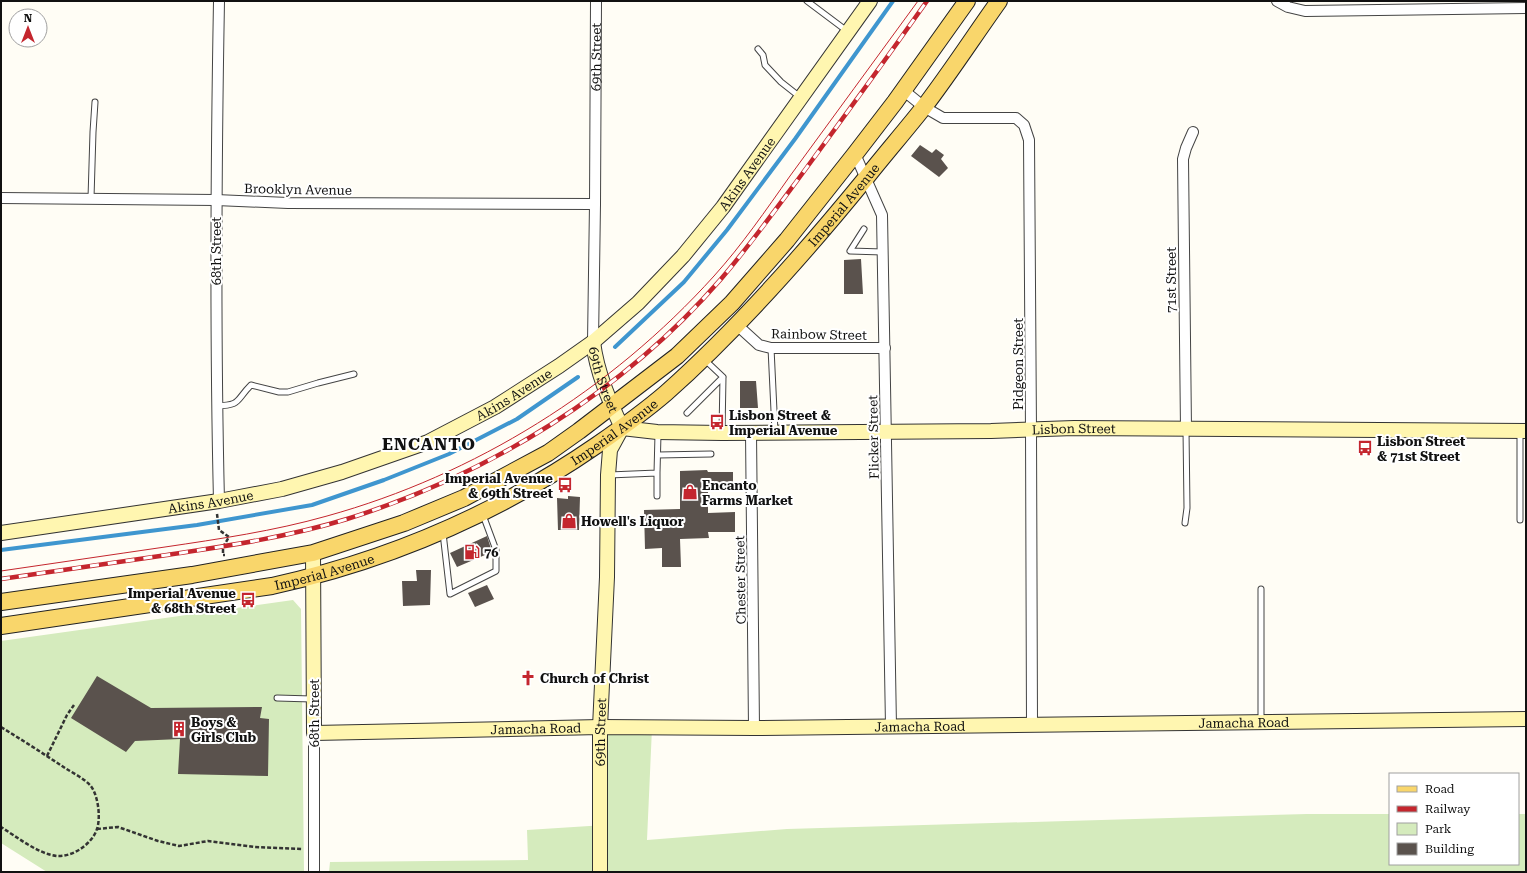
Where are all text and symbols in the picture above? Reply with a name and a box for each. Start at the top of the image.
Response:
north arrow [8,8,48,48]
text: N [24,12,33,25]
street label: 69th Street [589,23,604,91]
street label: Akins Avenue [716,134,778,213]
street label: Imperial Avenue [805,161,883,249]
street label: Brooklyn Avenue [244,181,352,198]
street label: 68th Street [209,217,224,285]
street label: 71st Street [1164,247,1179,313]
street label: Pidgeon Street [1011,318,1026,410]
street label: Rainbow Street [771,326,867,343]
street label: 69th Street [586,346,621,415]
street label: Akins Avenue [473,366,555,424]
street label: Flicker Street [865,395,882,479]
street label: Imperial Avenue [568,396,661,468]
place label: Lisbon Street & Imperial Avenue [729,408,838,438]
bus stop icon: Lisbon Street & Imperial Avenue [708,413,726,431]
street label: Lisbon Street [1032,421,1116,438]
district label: ENCANTO [382,434,476,454]
place label: Lisbon Street & 71st Street [1377,434,1466,464]
bus stop icon: Lisbon Street & 71st Street [1356,439,1374,457]
place label: Imperial Avenue & 69th Street [445,471,554,501]
bus stop icon: Imperial Avenue & 69th Street [556,476,574,494]
place label: Encanto Farms Market [702,478,794,508]
shop icon: Encanto Farms Market [681,483,699,501]
street label: Akins Avenue [167,488,255,516]
shop icon: Howell's Liquor [560,512,578,530]
place label: Howell's Liquor [581,514,684,529]
street label: Chester Street [732,535,749,625]
fuel station icon: 76 [463,543,481,561]
place label: 76 [484,545,499,560]
street label: Imperial Avenue [273,551,376,593]
place label: Imperial Avenue & 68th Street [128,586,237,616]
bus stop icon: Imperial Avenue & 68th Street [239,591,257,609]
church icon: Church of Christ [519,669,537,687]
place label: Church of Christ [540,671,650,686]
street label: 68th Street [307,679,322,747]
street label: 69th Street [593,697,609,766]
place label: Boys & Girls Club [191,715,257,745]
street label: Jamacha Road [1198,715,1290,731]
street label: Jamacha Road [874,719,966,735]
building icon: Boys & Girls Club [170,720,188,738]
street label: Jamacha Road [490,720,582,737]
legend [1389,773,1519,865]
text: Road [1425,782,1455,796]
text: Railway [1425,802,1471,816]
text: Park [1425,822,1452,836]
text: Building [1425,842,1474,856]

